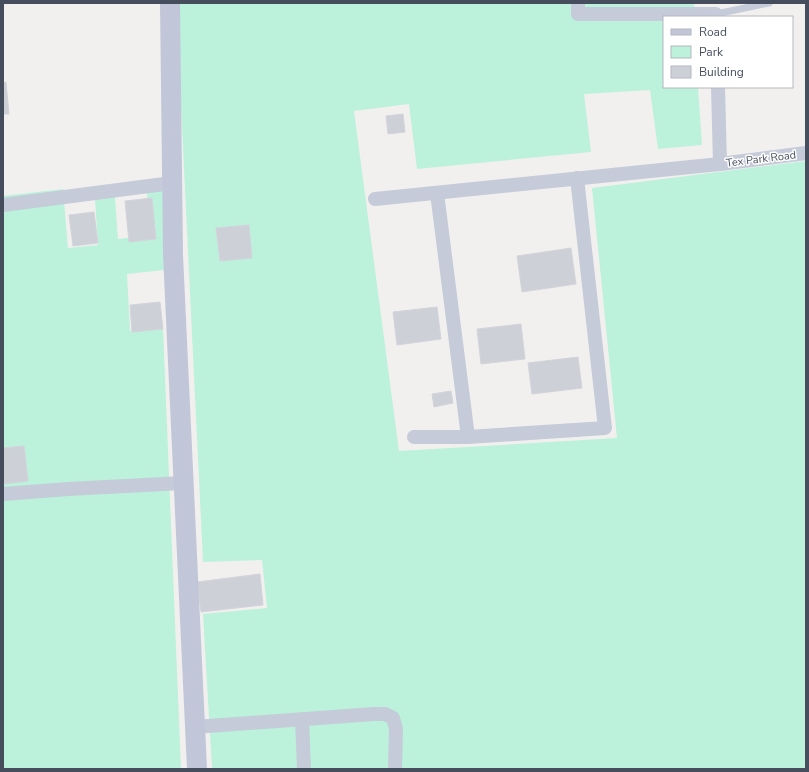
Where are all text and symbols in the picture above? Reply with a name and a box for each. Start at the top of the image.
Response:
legend [663,16,793,88]
text: Road [699,24,727,40]
text: Park [699,44,724,60]
text: Building [699,64,744,80]
street label: Tex Park Road [725,147,797,171]

